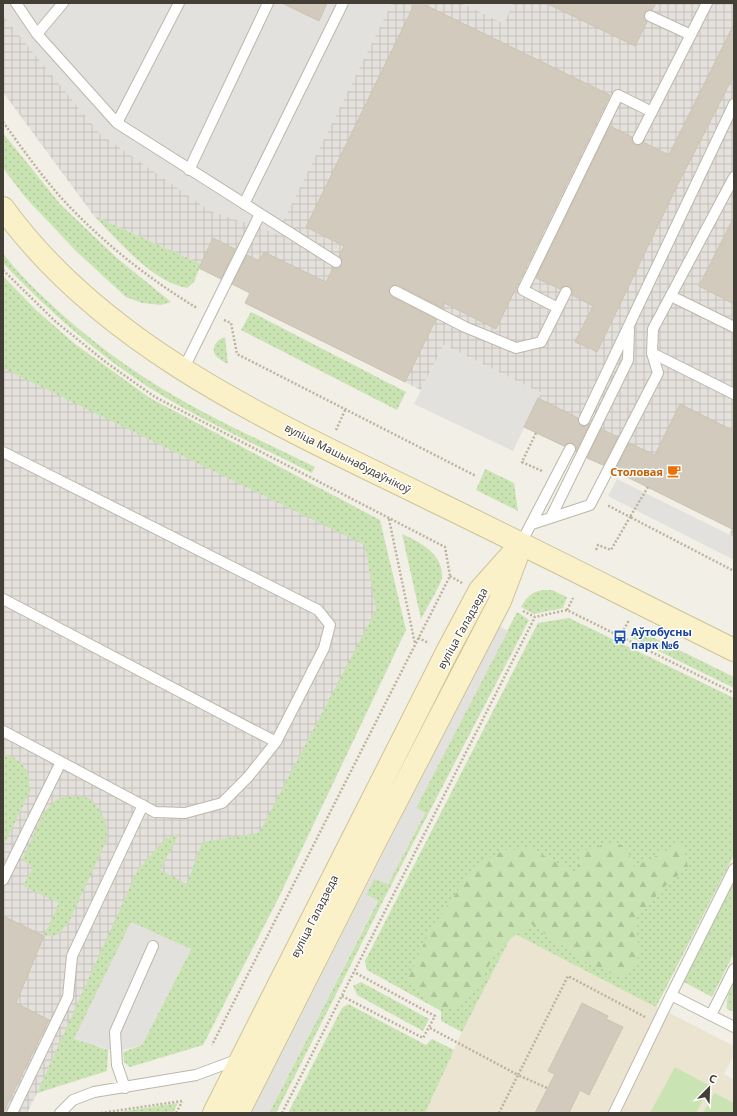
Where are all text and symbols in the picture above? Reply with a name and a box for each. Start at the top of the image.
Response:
street label: вуліца Машынабудаўнікоў [282,420,414,497]
cafe icon: Столовая [666,463,682,479]
place label: Столовая [610,464,663,479]
street label: вуліца Галадзеда [433,585,491,671]
place label: Аўтобусны парк №6 [631,624,692,652]
bus stop icon: Аўтобусны парк №6 [612,629,628,645]
street label: вуліца Галадзеда [287,872,341,960]
north arrow [689,1068,729,1108]
text: С [707,1070,719,1087]

